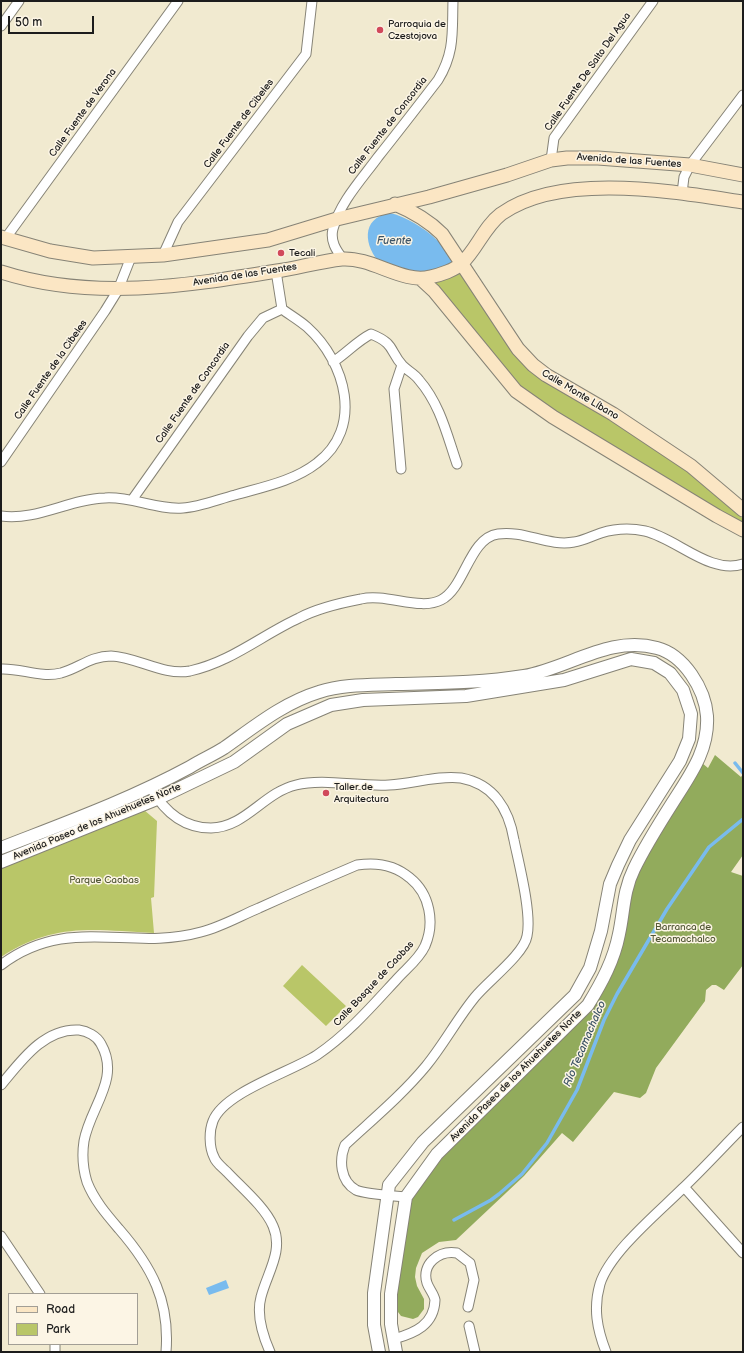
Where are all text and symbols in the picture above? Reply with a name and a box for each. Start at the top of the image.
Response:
scale bar [10,8,96,34]
street label: Calle Fuente De Salto Del Agua [542,10,634,134]
text: 50 m [15,15,42,30]
place label: Parroquia de Czestojova [388,18,446,42]
marker: Parroquia de Czestojova [375,25,385,35]
street label: Calle Fuente de Verona [47,66,119,160]
street label: Calle Fuente de Concordia [346,75,430,177]
street label: Calle Fuente de Cibeles [202,77,276,171]
street label: Avenida de las Fuentes [576,151,682,171]
water label: Fuente [377,234,411,248]
place label: Tecali [289,247,315,259]
marker: Tecali [276,248,286,258]
street label: Avenida de las Fuentes [192,261,298,289]
street label: Calle Fuente de la Cibeles [12,318,90,422]
street label: Calle Fuente de Concordia [153,340,233,446]
street label: Calle Monte Líbano [539,367,621,423]
street label: Avenida Paseo de los Ahuehuetes Norte [11,781,183,863]
place label: Taller de Arquitectura [334,781,389,804]
marker: Taller de Arquitectura [321,788,331,798]
park label: Parque Caobas [69,874,139,886]
park label: Barranca de Tecamachalco [650,921,716,944]
street label: Calle Bosque de Caobas [331,939,417,1029]
water label: Río Tecamachalco [561,999,609,1089]
street label: Avenida Paseo de los Ahuehuetes Norte [448,1008,584,1144]
legend [8,1293,138,1345]
text: Road [46,1302,75,1317]
text: Park [46,1322,70,1337]

